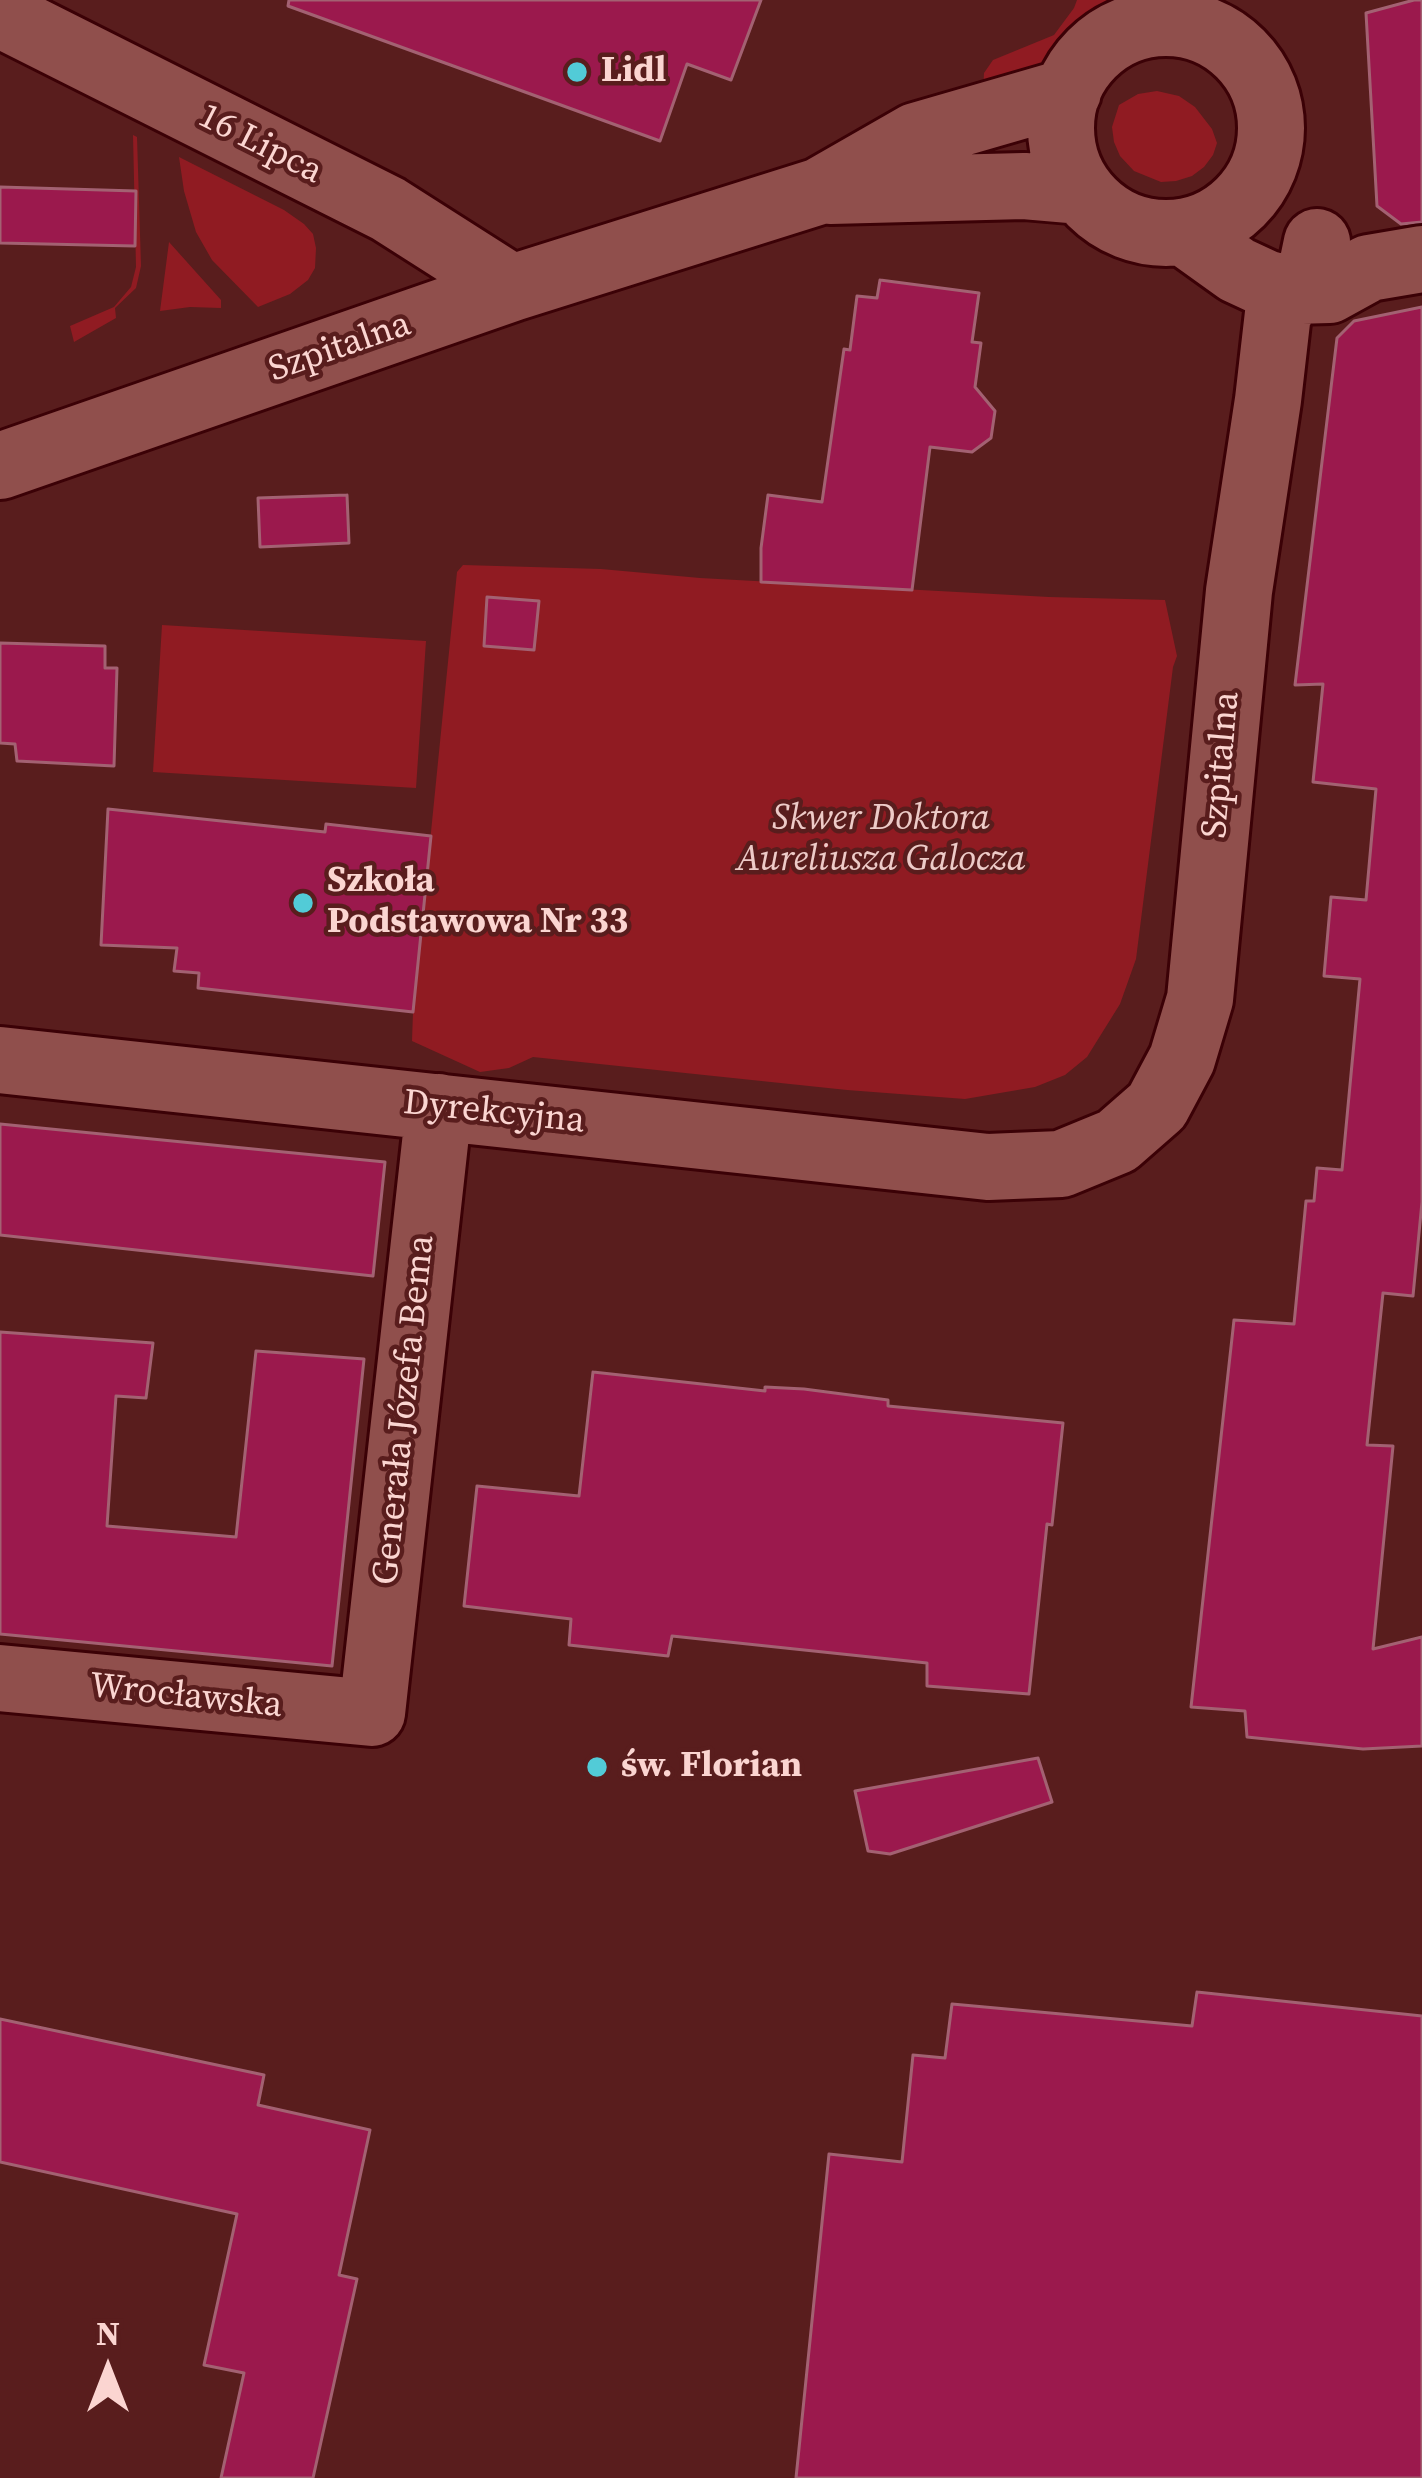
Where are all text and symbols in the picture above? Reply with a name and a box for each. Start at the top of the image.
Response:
place label: Lidl [601,50,666,94]
marker: Lidl [564,59,590,85]
street label: 16 Lipca [191,96,329,194]
street label: Szpitalna [263,304,417,392]
street label: Szpitalna [1194,690,1250,840]
park label: Skwer Doktora Aureliusza Galocza [736,798,1026,883]
place label: Szkoła Podstawowa Nr 33 [327,860,628,945]
marker: Szkoła Podstawowa Nr 33 [290,890,316,916]
street label: Dyrekcyjna [401,1082,587,1144]
street label: Generała Józefa Bema [365,1233,445,1587]
street label: Wrocławska [88,1665,284,1729]
place label: św. Florian [621,1745,802,1789]
marker: św. Florian [584,1754,610,1780]
north arrow [48,2310,168,2430]
text: N [96,2311,120,2356]

